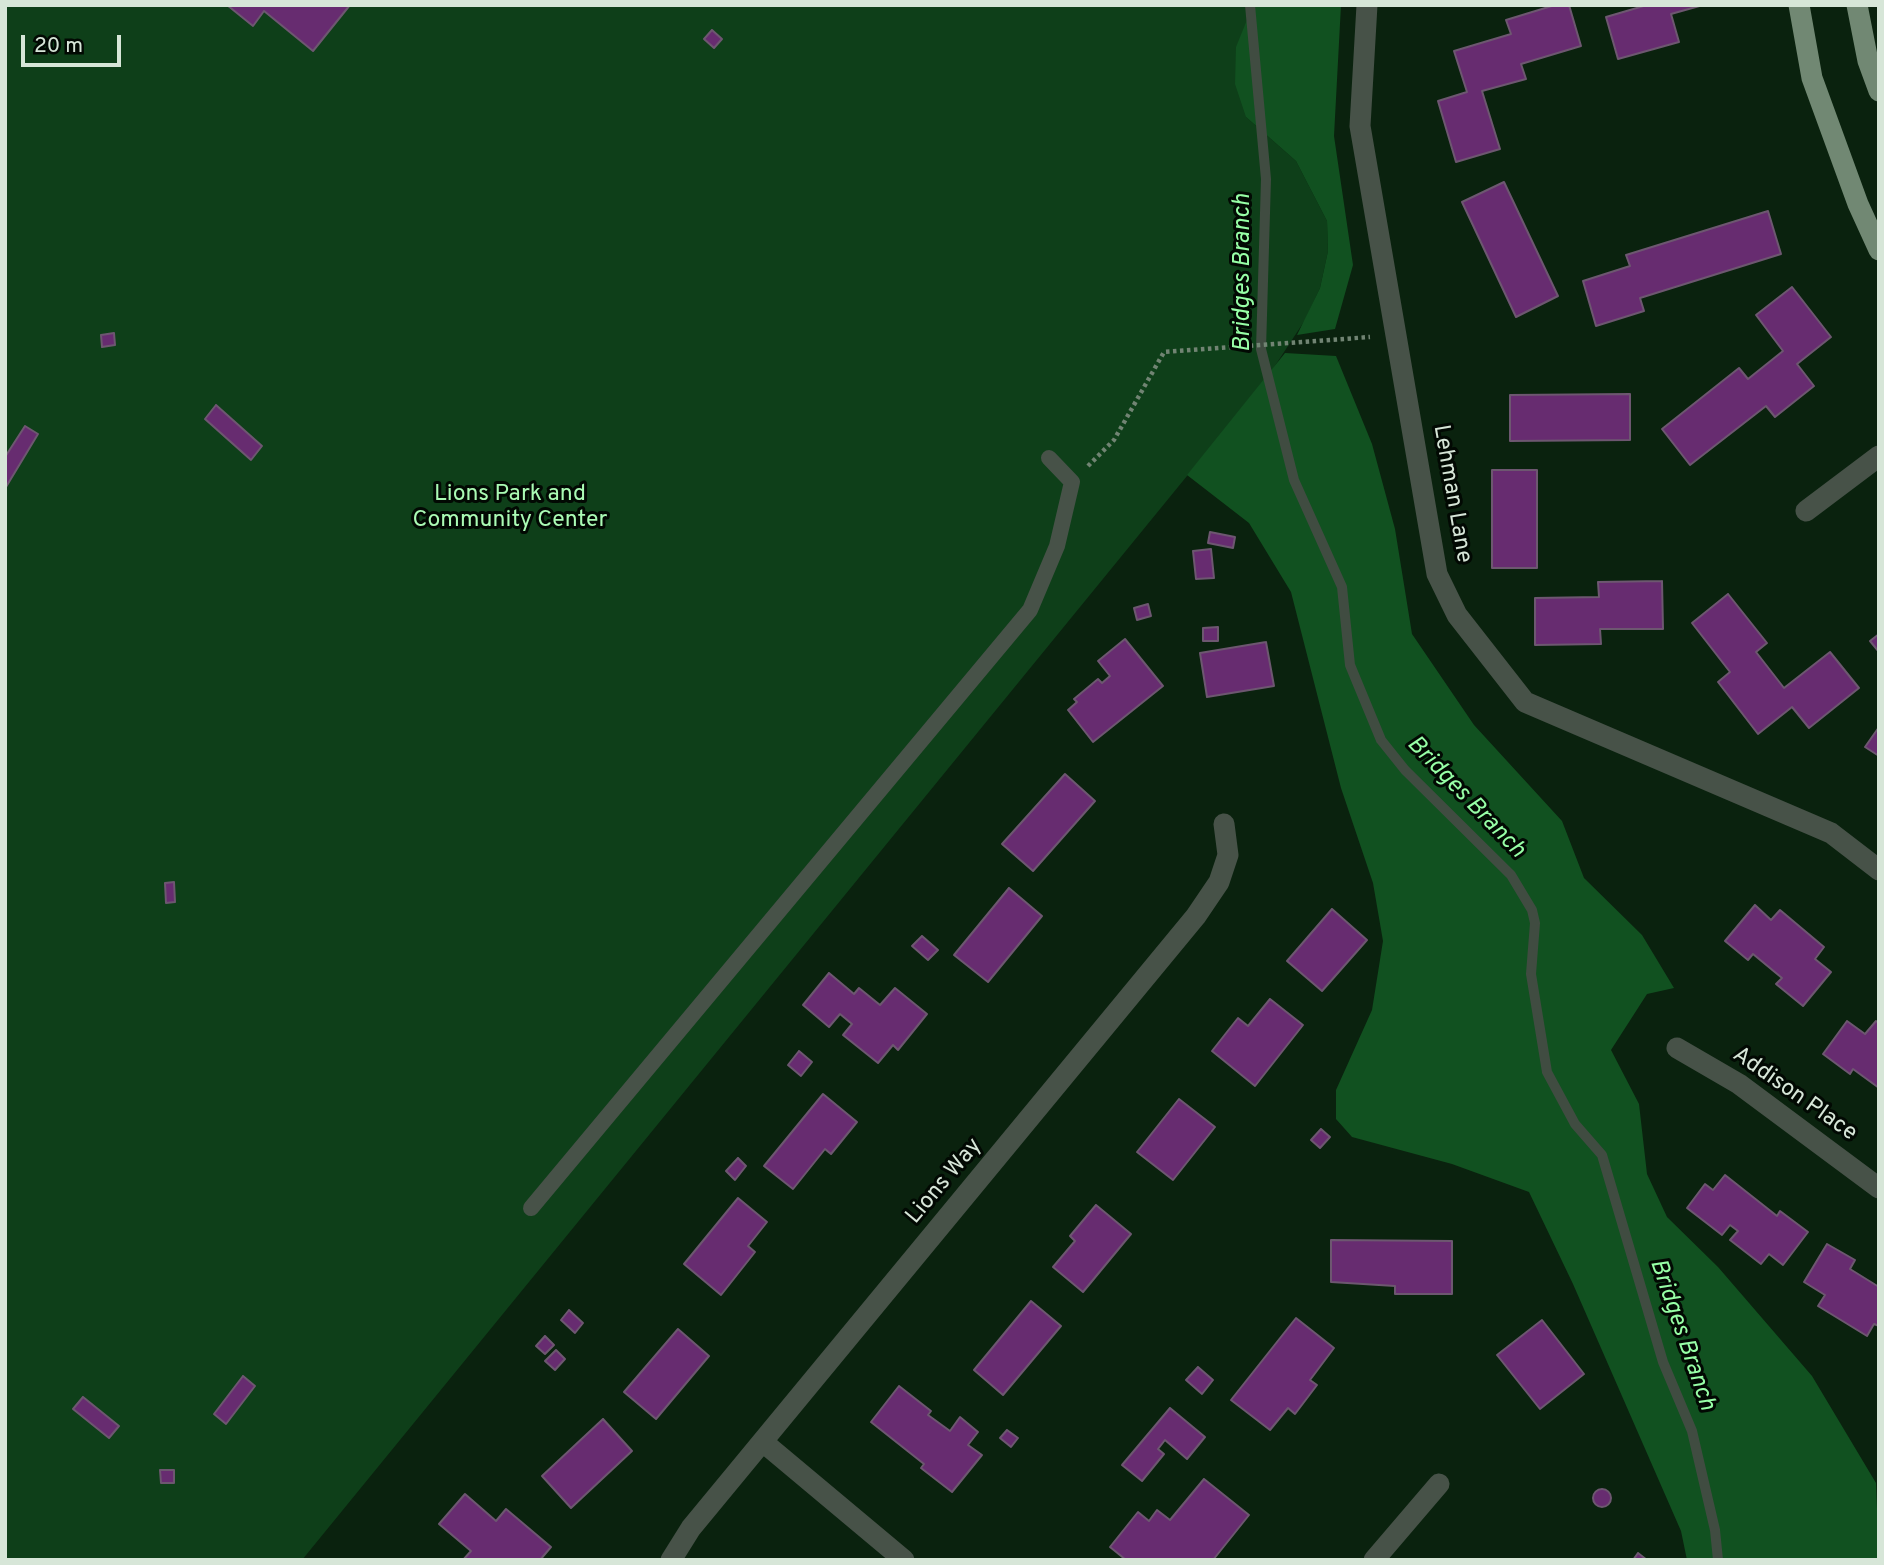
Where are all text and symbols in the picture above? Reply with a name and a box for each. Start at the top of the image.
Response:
scale bar [24,21,124,65]
text: 20 m [34,33,83,60]
water label: Bridges Branch [1230,194,1258,352]
street label: Lehman Lane [1425,423,1477,565]
park label: Lions Park and Community Center [413,481,607,535]
water label: Bridges Branch [1400,731,1530,865]
street label: Addison Place [1726,1042,1862,1148]
street label: Lions Way [901,1133,989,1231]
water label: Bridges Branch [1642,1255,1720,1415]

